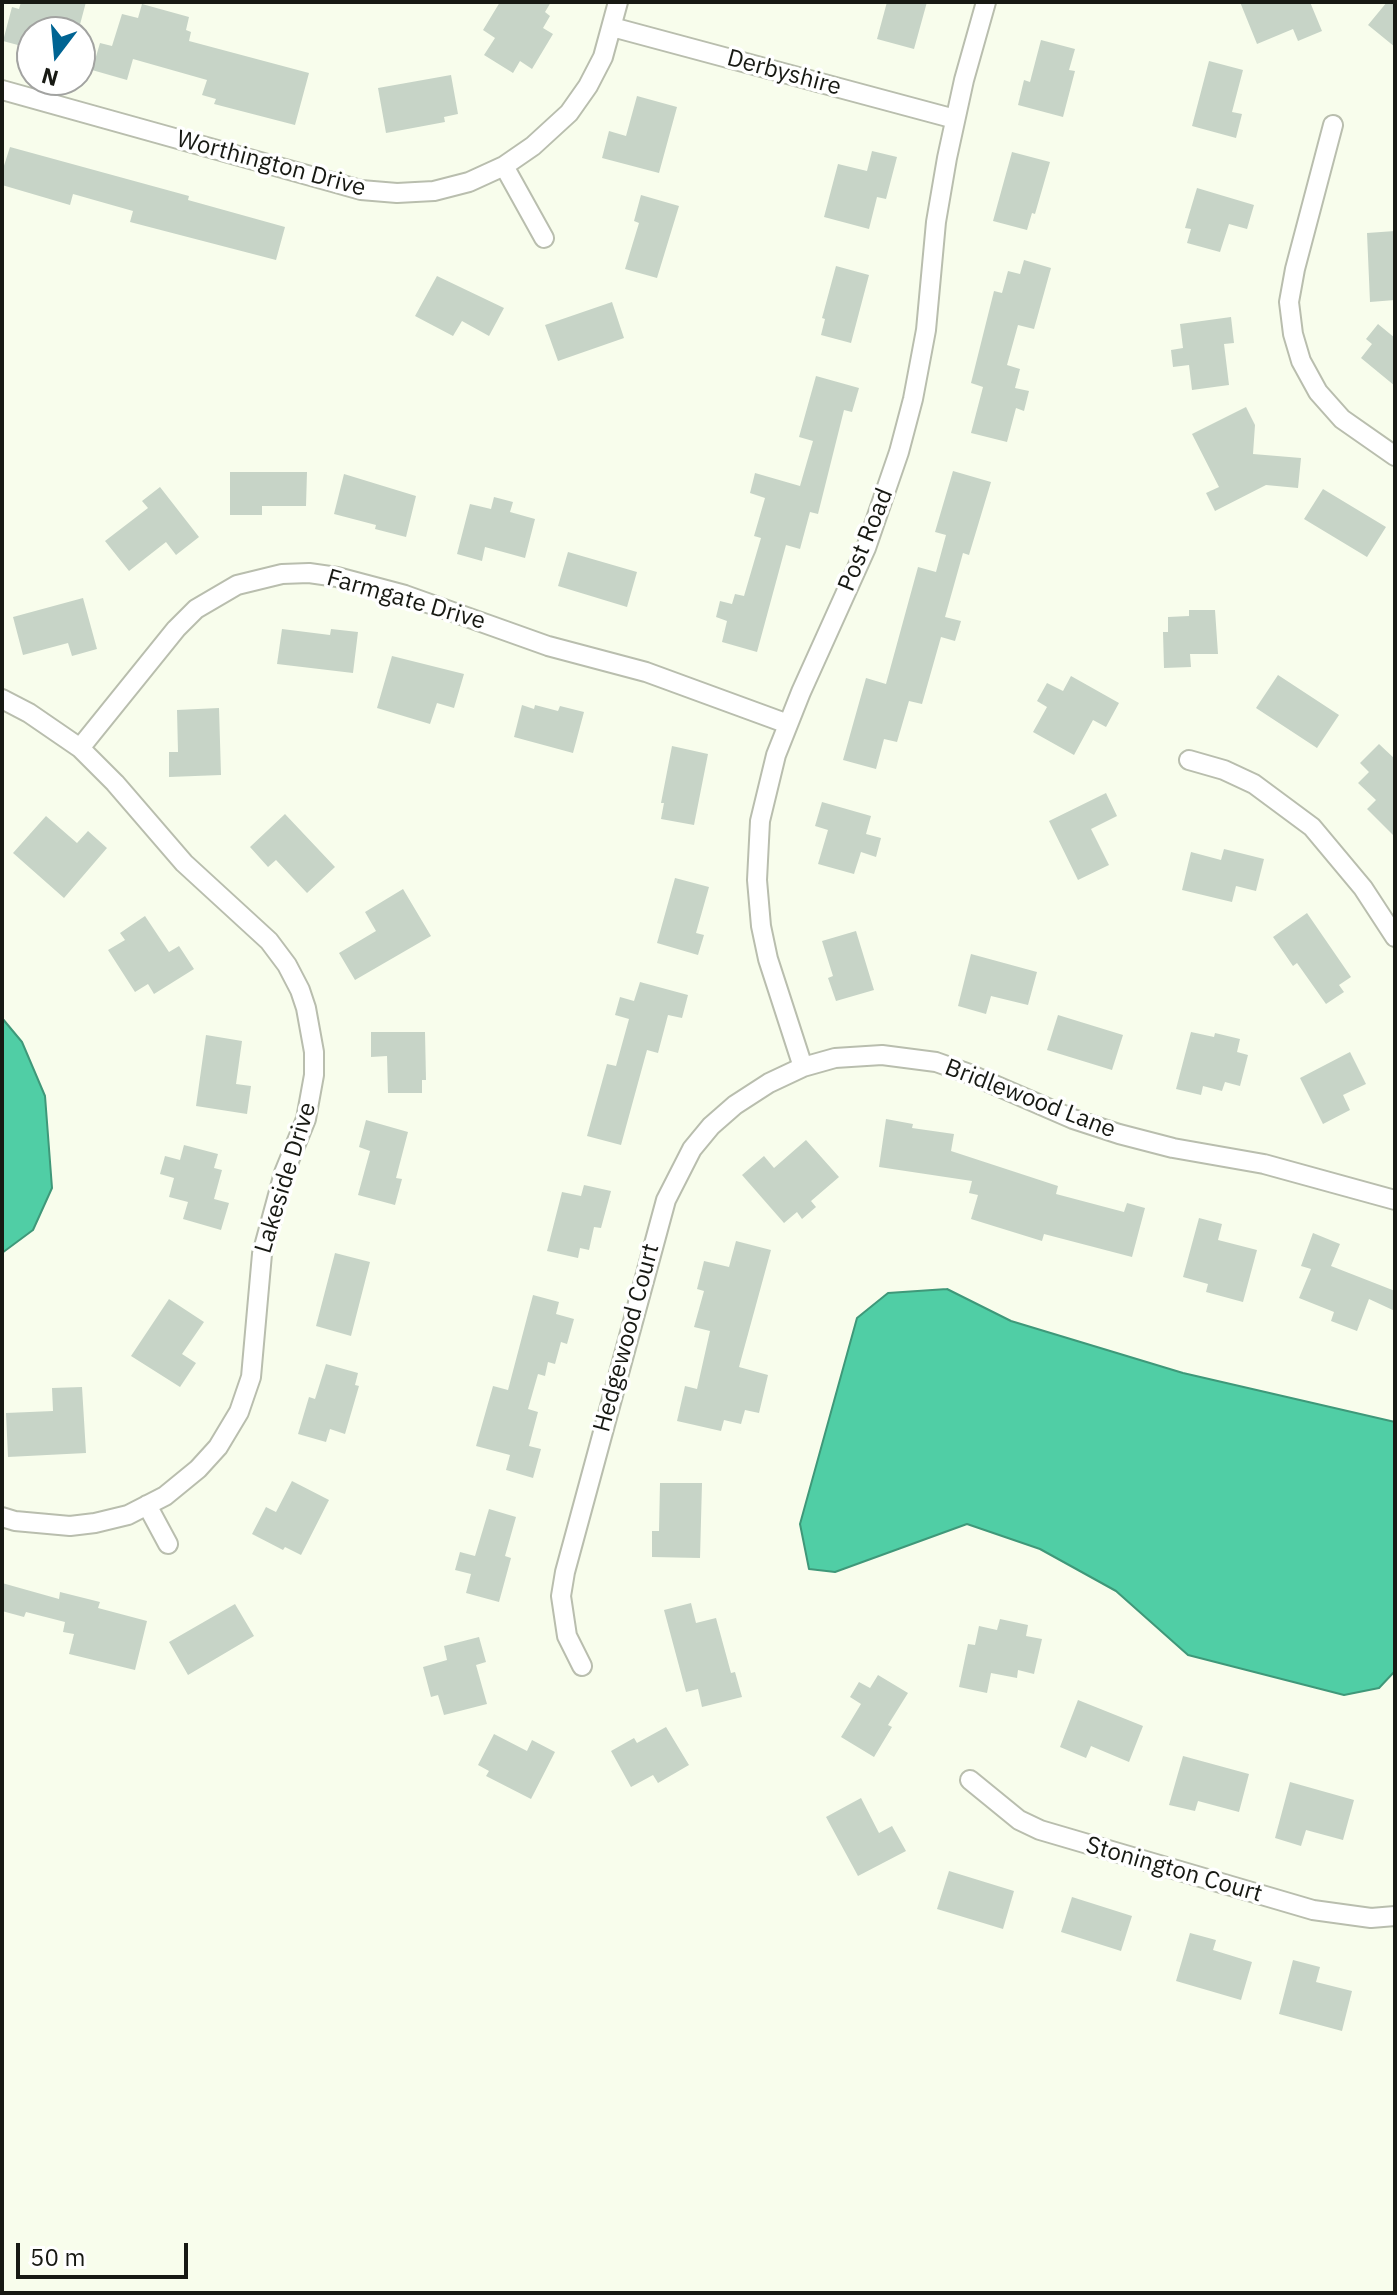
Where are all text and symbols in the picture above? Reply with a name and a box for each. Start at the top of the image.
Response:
north arrow [16,16,96,96]
street label: Derbyshire [724,44,844,102]
text: N [38,61,61,94]
street label: Worthington Drive [173,125,369,203]
street label: Post Road [832,484,900,596]
street label: Farmgate Drive [324,564,488,636]
street label: Bridlewood Lane [941,1053,1119,1145]
street label: Lakeside Drive [249,1099,323,1257]
street label: Hedgewood Court [588,1241,666,1435]
street label: Stonington Court [1083,1831,1265,1909]
scale bar [20,2227,192,2277]
text: 50 m [30,2241,85,2273]

